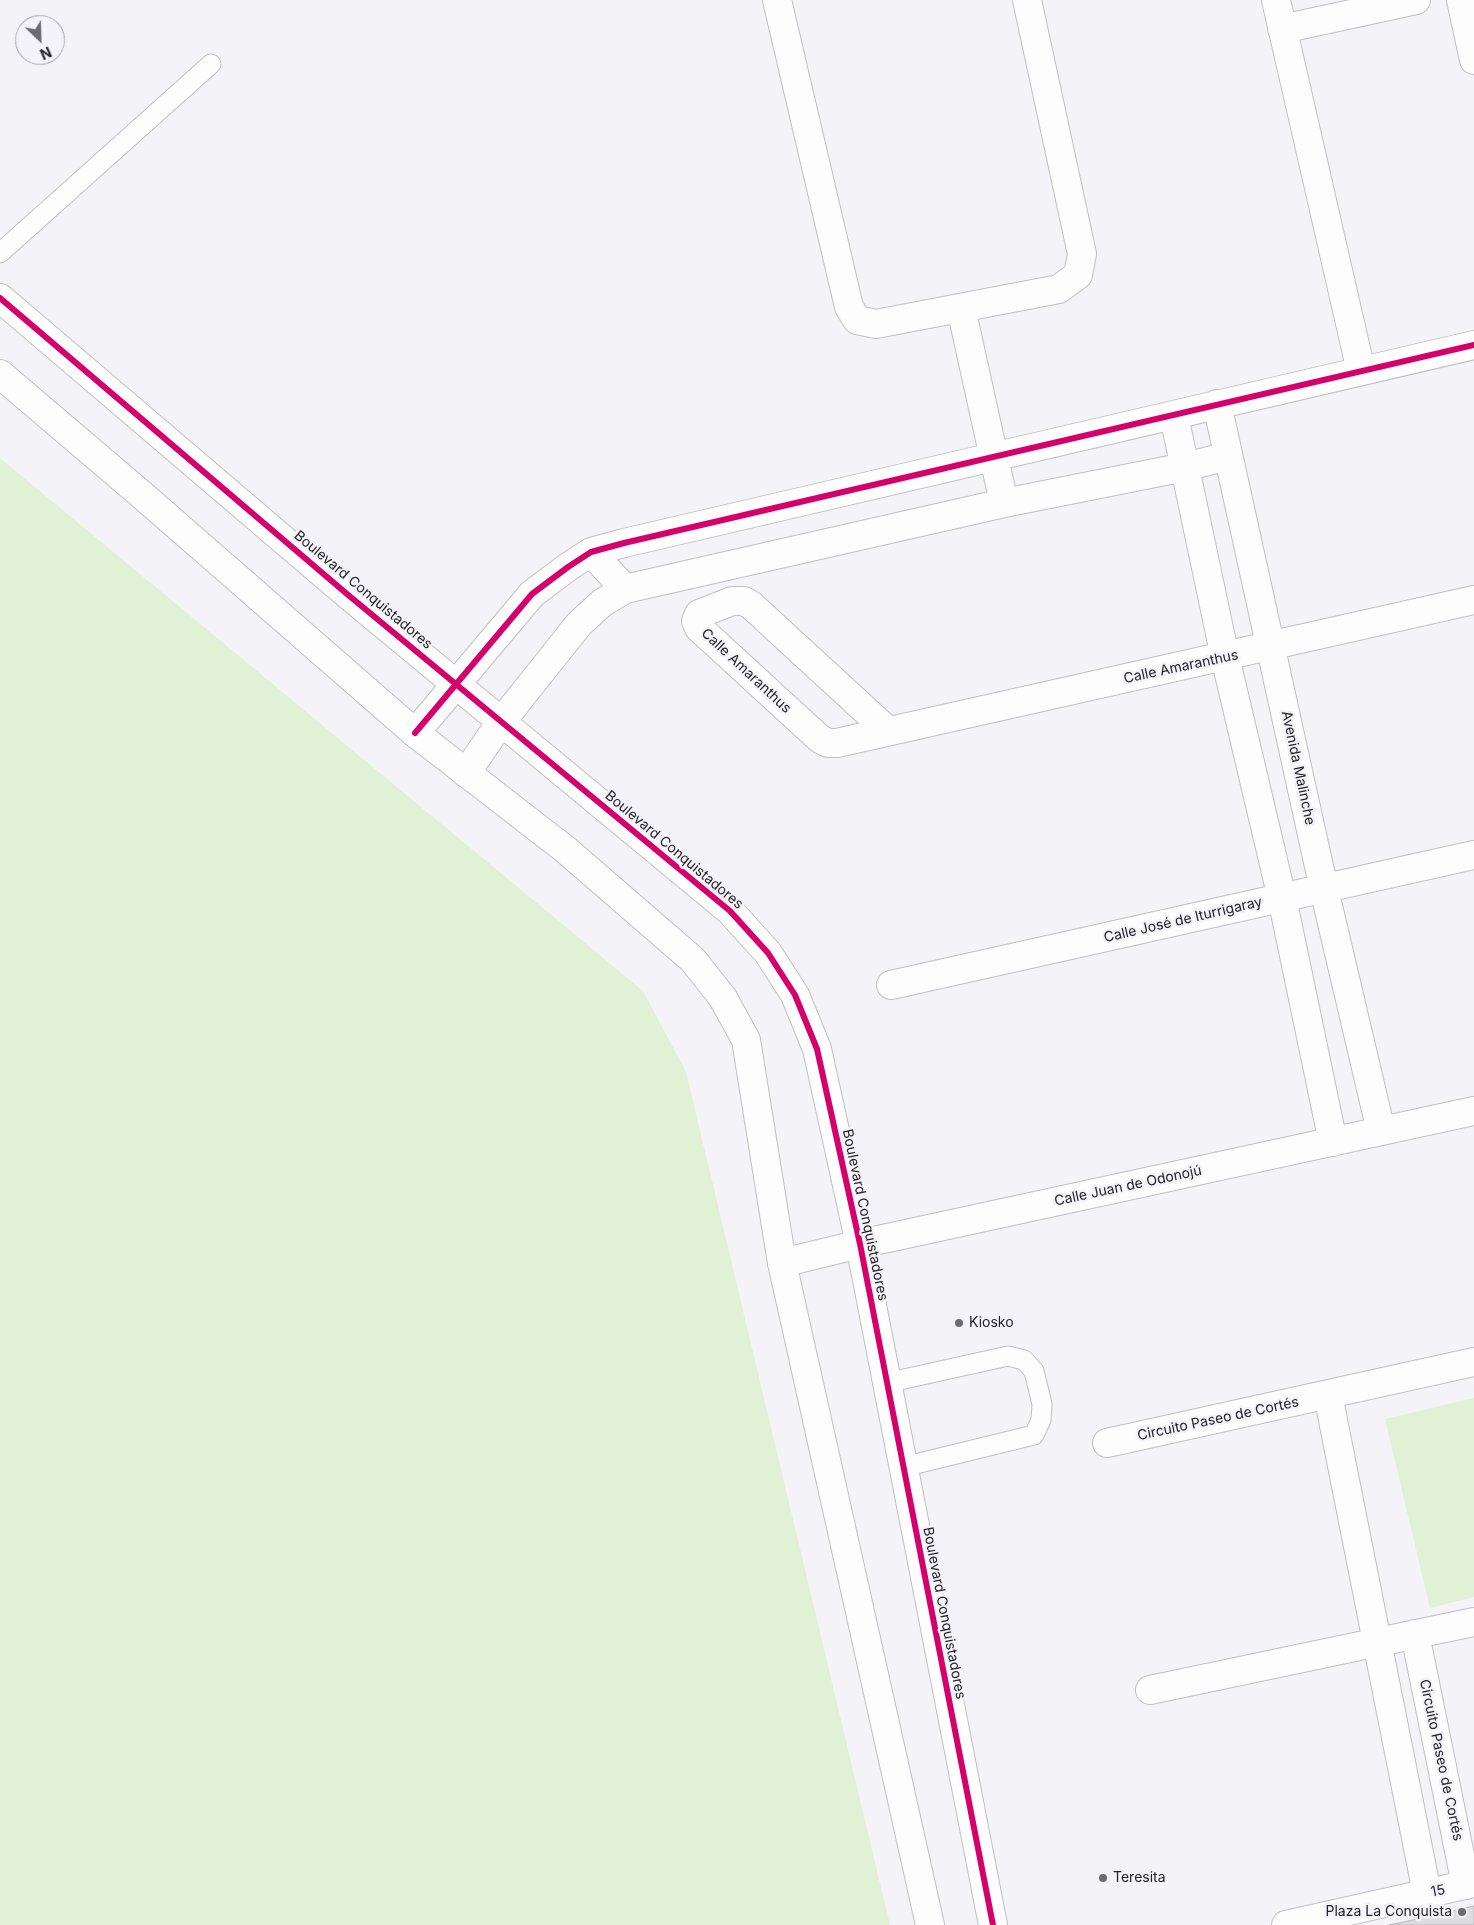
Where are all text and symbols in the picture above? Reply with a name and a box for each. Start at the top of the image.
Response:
north arrow [15,15,65,65]
text: N [38,43,54,63]
street label: Boulevard Conquistadores [291,527,435,653]
street label: Calle Amaranthus [698,625,794,717]
street label: Calle Amaranthus [1122,647,1240,687]
street label: Avenida Malinche [1278,709,1318,827]
street label: Boulevard Conquistadores [602,787,746,913]
street label: Calle José de Iturrigaray [1102,894,1264,946]
street label: Boulevard Conquistadores [839,1128,891,1302]
street label: Calle Juan de Odonojú [1053,1162,1203,1210]
place label: Kiosko [969,1315,1014,1331]
marker: Kiosko [953,1317,965,1329]
street label: Circuito Paseo de Cortés [1136,1394,1300,1444]
street label: Boulevard Conquistadores [919,1526,969,1700]
street label: Circuito Paseo de Cortés [1416,1678,1466,1842]
place label: Teresita [1113,1870,1166,1886]
marker: Teresita [1097,1872,1109,1884]
street label: 15 [1429,1881,1447,1901]
place label: Plaza La Conquista [1326,1904,1452,1920]
marker: Plaza La Conquista [1456,1906,1468,1918]

